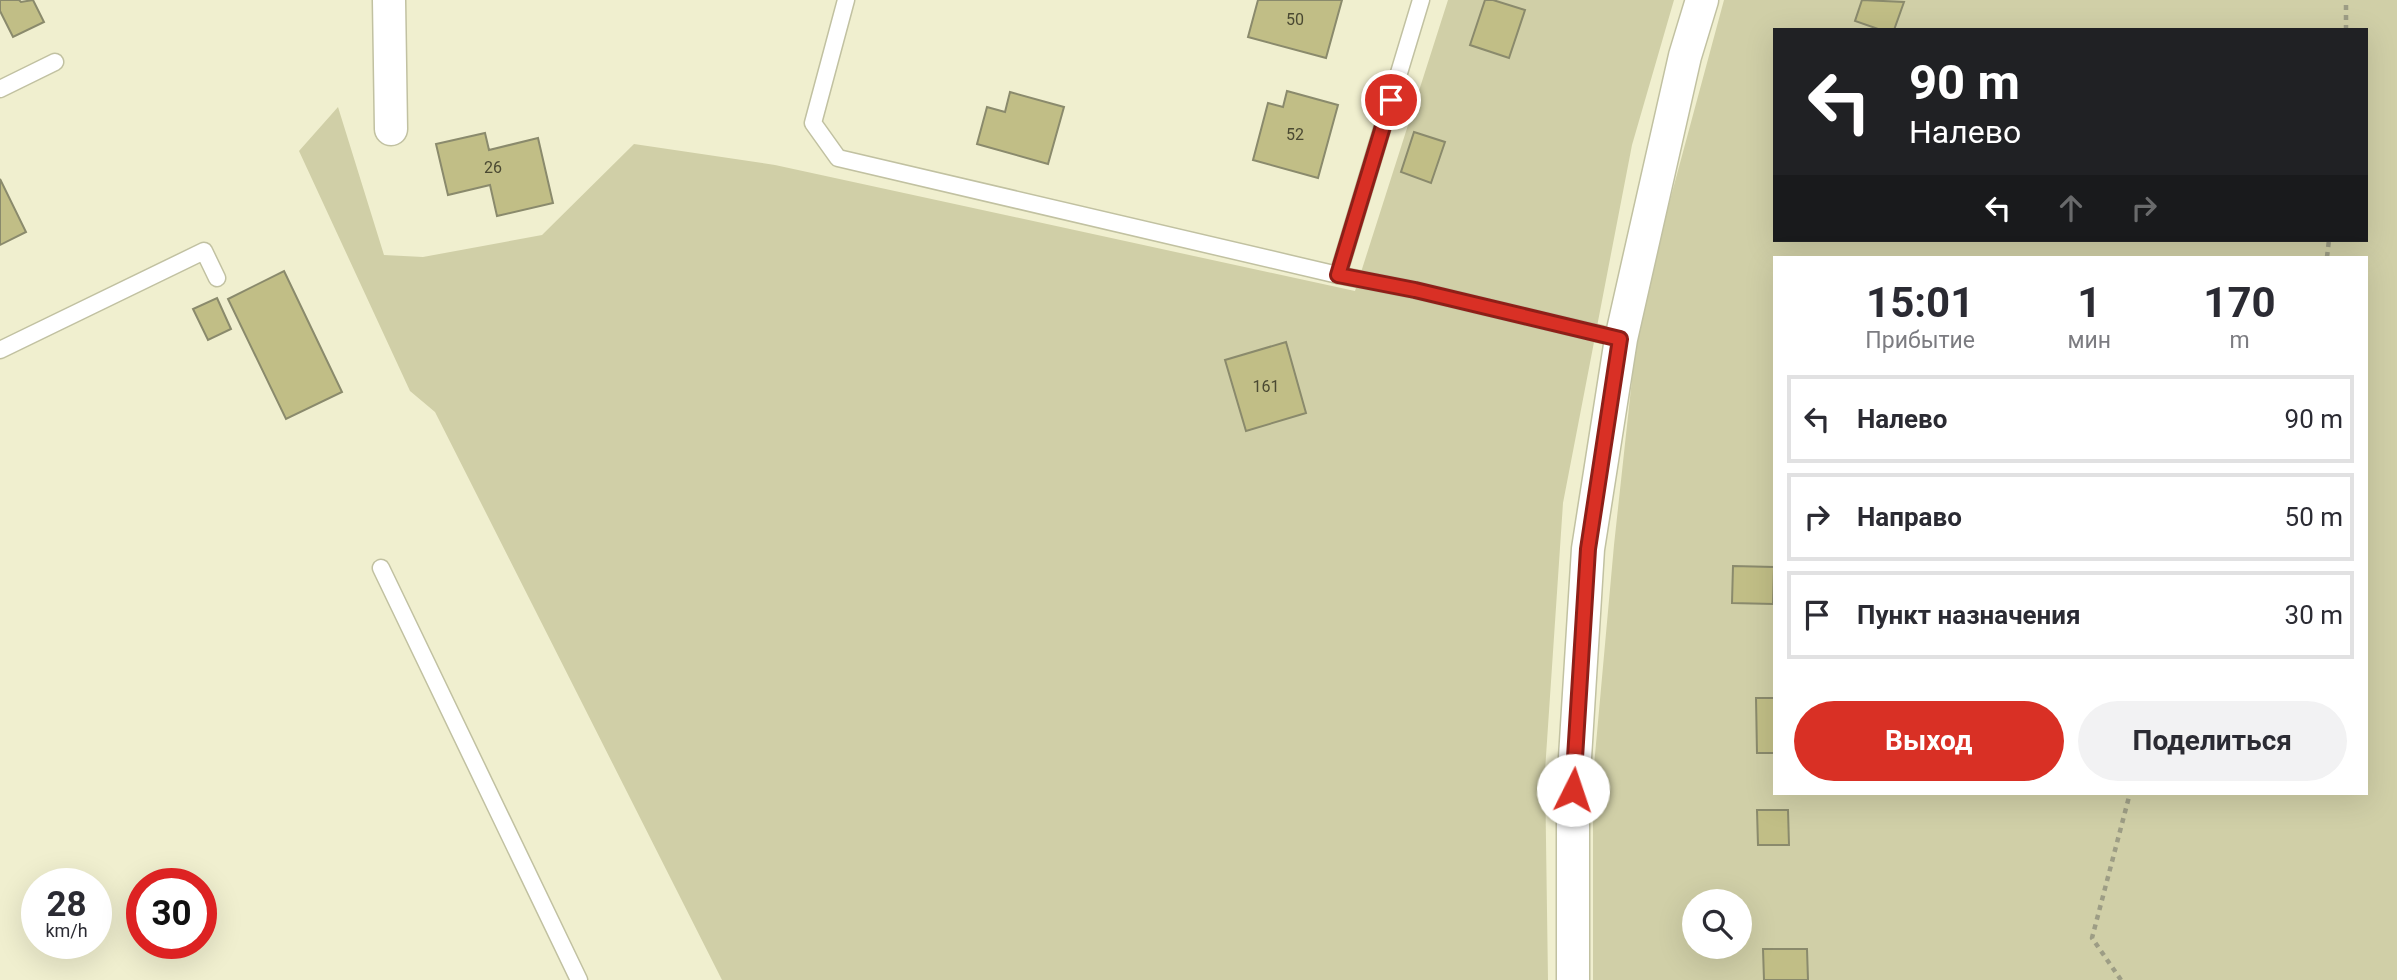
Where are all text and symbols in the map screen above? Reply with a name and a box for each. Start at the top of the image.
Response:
house number: 50 [1286,10,1304,29]
text: 90 m [1909,54,2020,111]
icon: left [1794,56,1885,147]
pin [1361,70,1421,130]
icon: arrive [1372,81,1410,119]
text: Налево [1909,113,2021,151]
house number: 52 [1286,125,1304,144]
house number: 26 [484,158,502,177]
icon: left [1979,189,2017,227]
icon: ahead [2052,189,2090,227]
icon: right [2125,189,2163,227]
text: 15:01 [1866,278,1974,327]
text: 1 [2077,278,2101,327]
text: 170 [2203,278,2276,327]
text: Прибытие [1865,327,1975,354]
text: мин [2067,327,2111,354]
text: m [2229,327,2250,354]
house number: 161 [1253,377,1279,396]
icon: left [1798,400,1836,438]
text: Налево [1857,404,1947,434]
text: 90 m [2285,404,2343,434]
icon: right [1798,498,1836,536]
text: Направо [1857,502,1962,532]
text: 50 m [2285,502,2343,532]
icon: arrive [1798,596,1836,634]
text: Пункт назначения [1857,600,2081,630]
text: 30 m [2285,600,2343,630]
button: Выход [1794,701,2064,781]
button: Поделиться [2078,701,2347,781]
position arrow [1536,753,1610,827]
speed limit sign: 30 [126,868,217,959]
text: 28 [46,884,87,925]
map controls [1682,889,1752,959]
button: search [1682,889,1752,959]
text: km/h [45,920,88,941]

